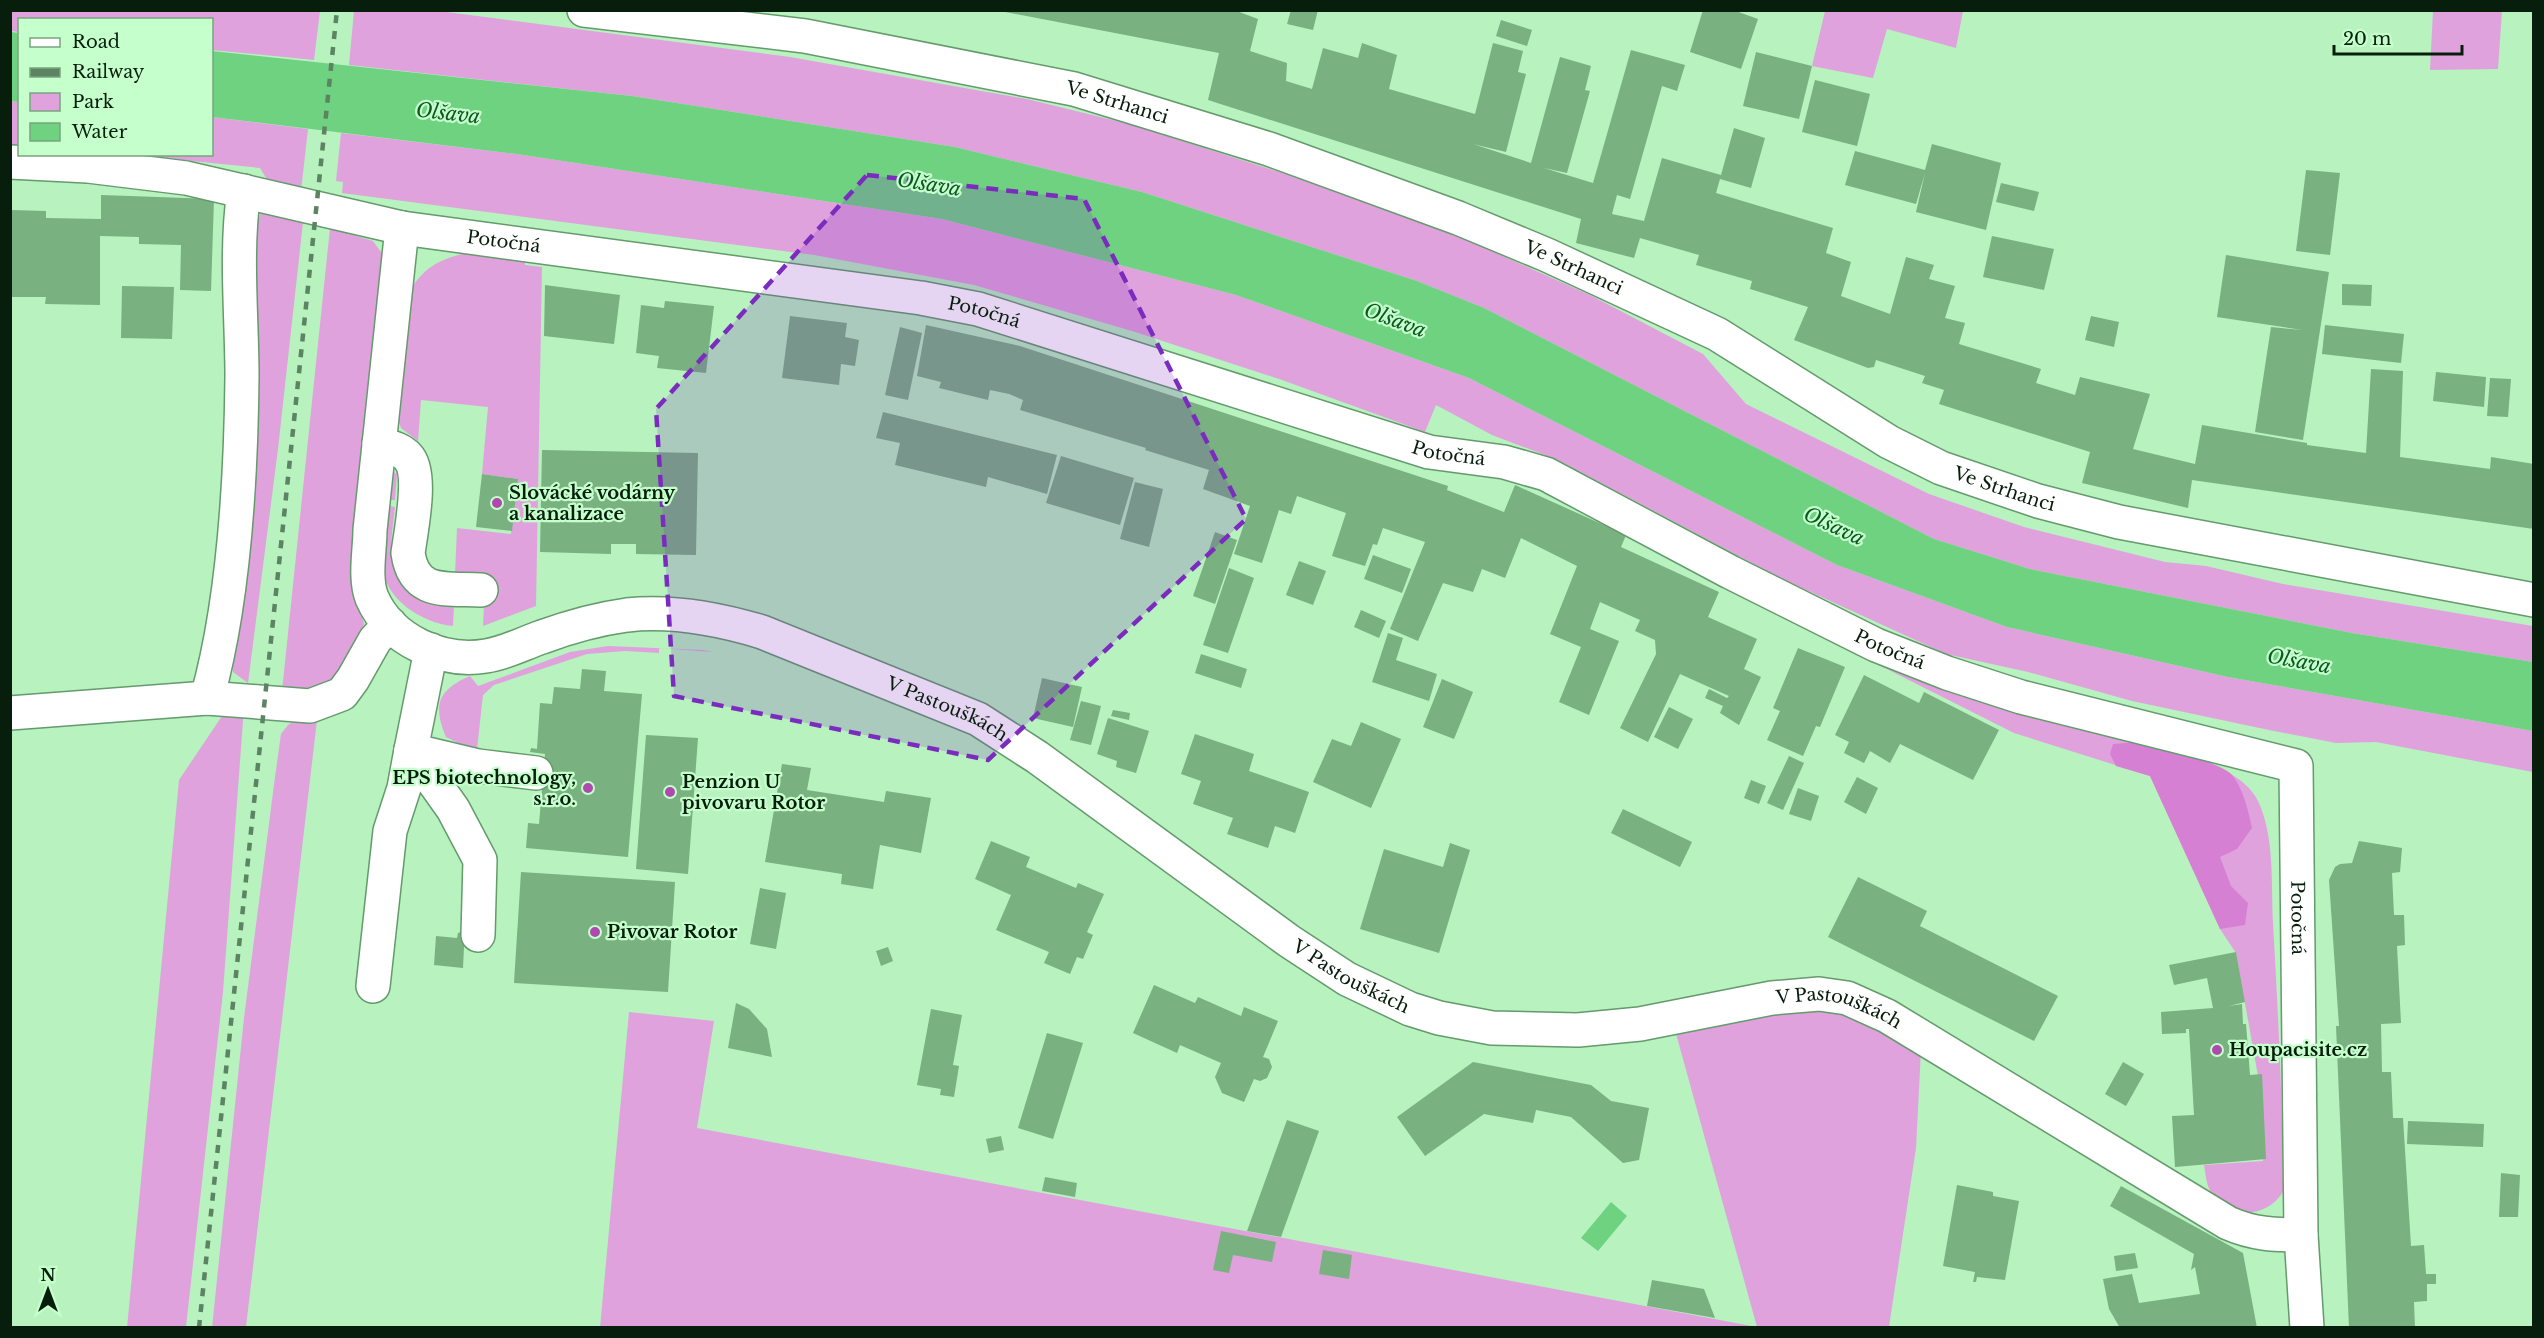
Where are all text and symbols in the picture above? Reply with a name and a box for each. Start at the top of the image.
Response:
legend [18,18,213,156]
scale bar [2334,18,2462,56]
text: 20 m [2343,28,2391,50]
text: Road [72,31,120,53]
text: Railway [72,61,145,83]
street label: Ve Strhanci [1064,77,1171,128]
text: Park [72,91,114,113]
water label: Olšava [415,98,481,128]
text: Water [71,121,128,143]
water label: Olšava [895,167,963,201]
street label: Potočná [465,226,542,258]
street label: Ve Strhanci [1521,236,1626,300]
street label: Potočná [946,292,1023,333]
water label: Olšava [1361,298,1429,342]
street label: Potočná [1409,436,1487,470]
street label: Ve Strhanci [1950,462,2058,516]
place label: Slovácké vodárny a kanalizace [509,482,676,525]
marker: Slovácké vodárny a kanalizace [490,496,504,510]
water label: Olšava [1800,502,1868,550]
street label: Potočná [1851,625,1928,674]
water label: Olšava [2265,644,2333,678]
street label: V Pastouškách [882,672,1012,746]
place label: EPS biotechnology, s.r.o. [392,767,576,810]
place label: Penzion U pivovaru Rotor [682,771,825,814]
marker: EPS biotechnology, s.r.o. [581,781,595,795]
marker: Penzion U pivovaru Rotor [663,785,677,799]
street label: Potočná [2286,881,2309,955]
place label: Pivovar Rotor [607,921,737,943]
marker: Pivovar Rotor [588,925,602,939]
street label: V Pastouškách [1287,935,1413,1018]
street label: V Pastouškách [1774,983,1906,1033]
place label: Houpacisite.cz [2229,1039,2367,1061]
marker: Houpacisite.cz [2210,1043,2224,1057]
north arrow [18,1260,78,1320]
text: N [40,1265,56,1285]

